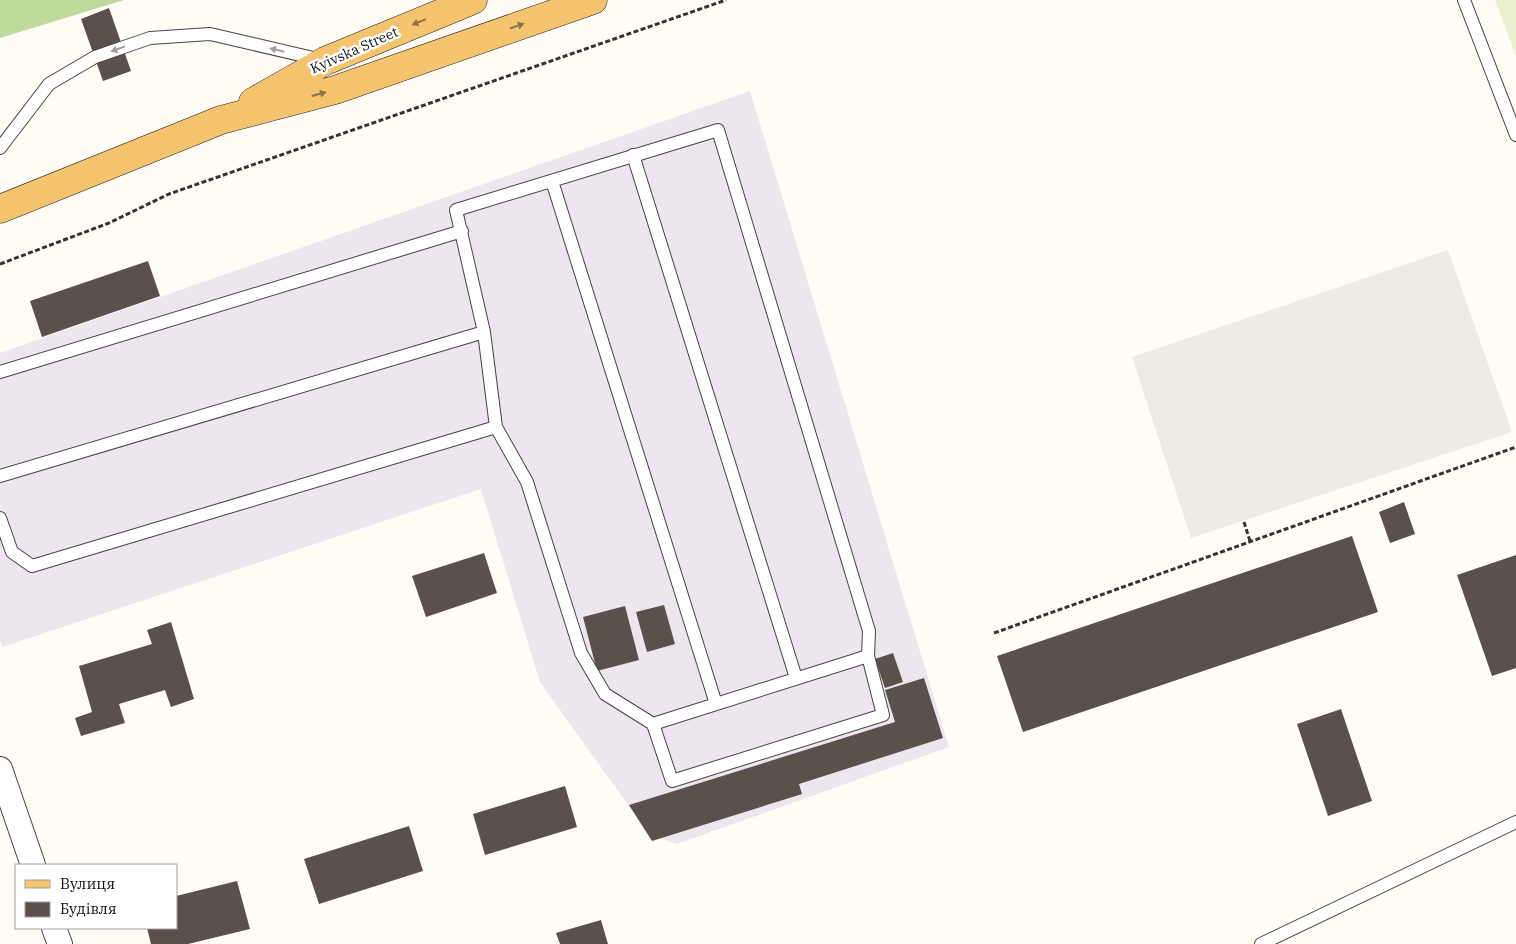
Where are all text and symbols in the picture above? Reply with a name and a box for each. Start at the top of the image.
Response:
one-way arrow [412,19,426,27]
one-way arrow [510,22,525,30]
street label: Kyivska Street [307,23,401,77]
one-way arrow [111,46,126,53]
one-way arrow [270,46,285,54]
one-way arrow [312,90,327,98]
legend [15,864,178,929]
text: Вулиця [60,874,115,893]
text: Будівля [60,899,117,918]

